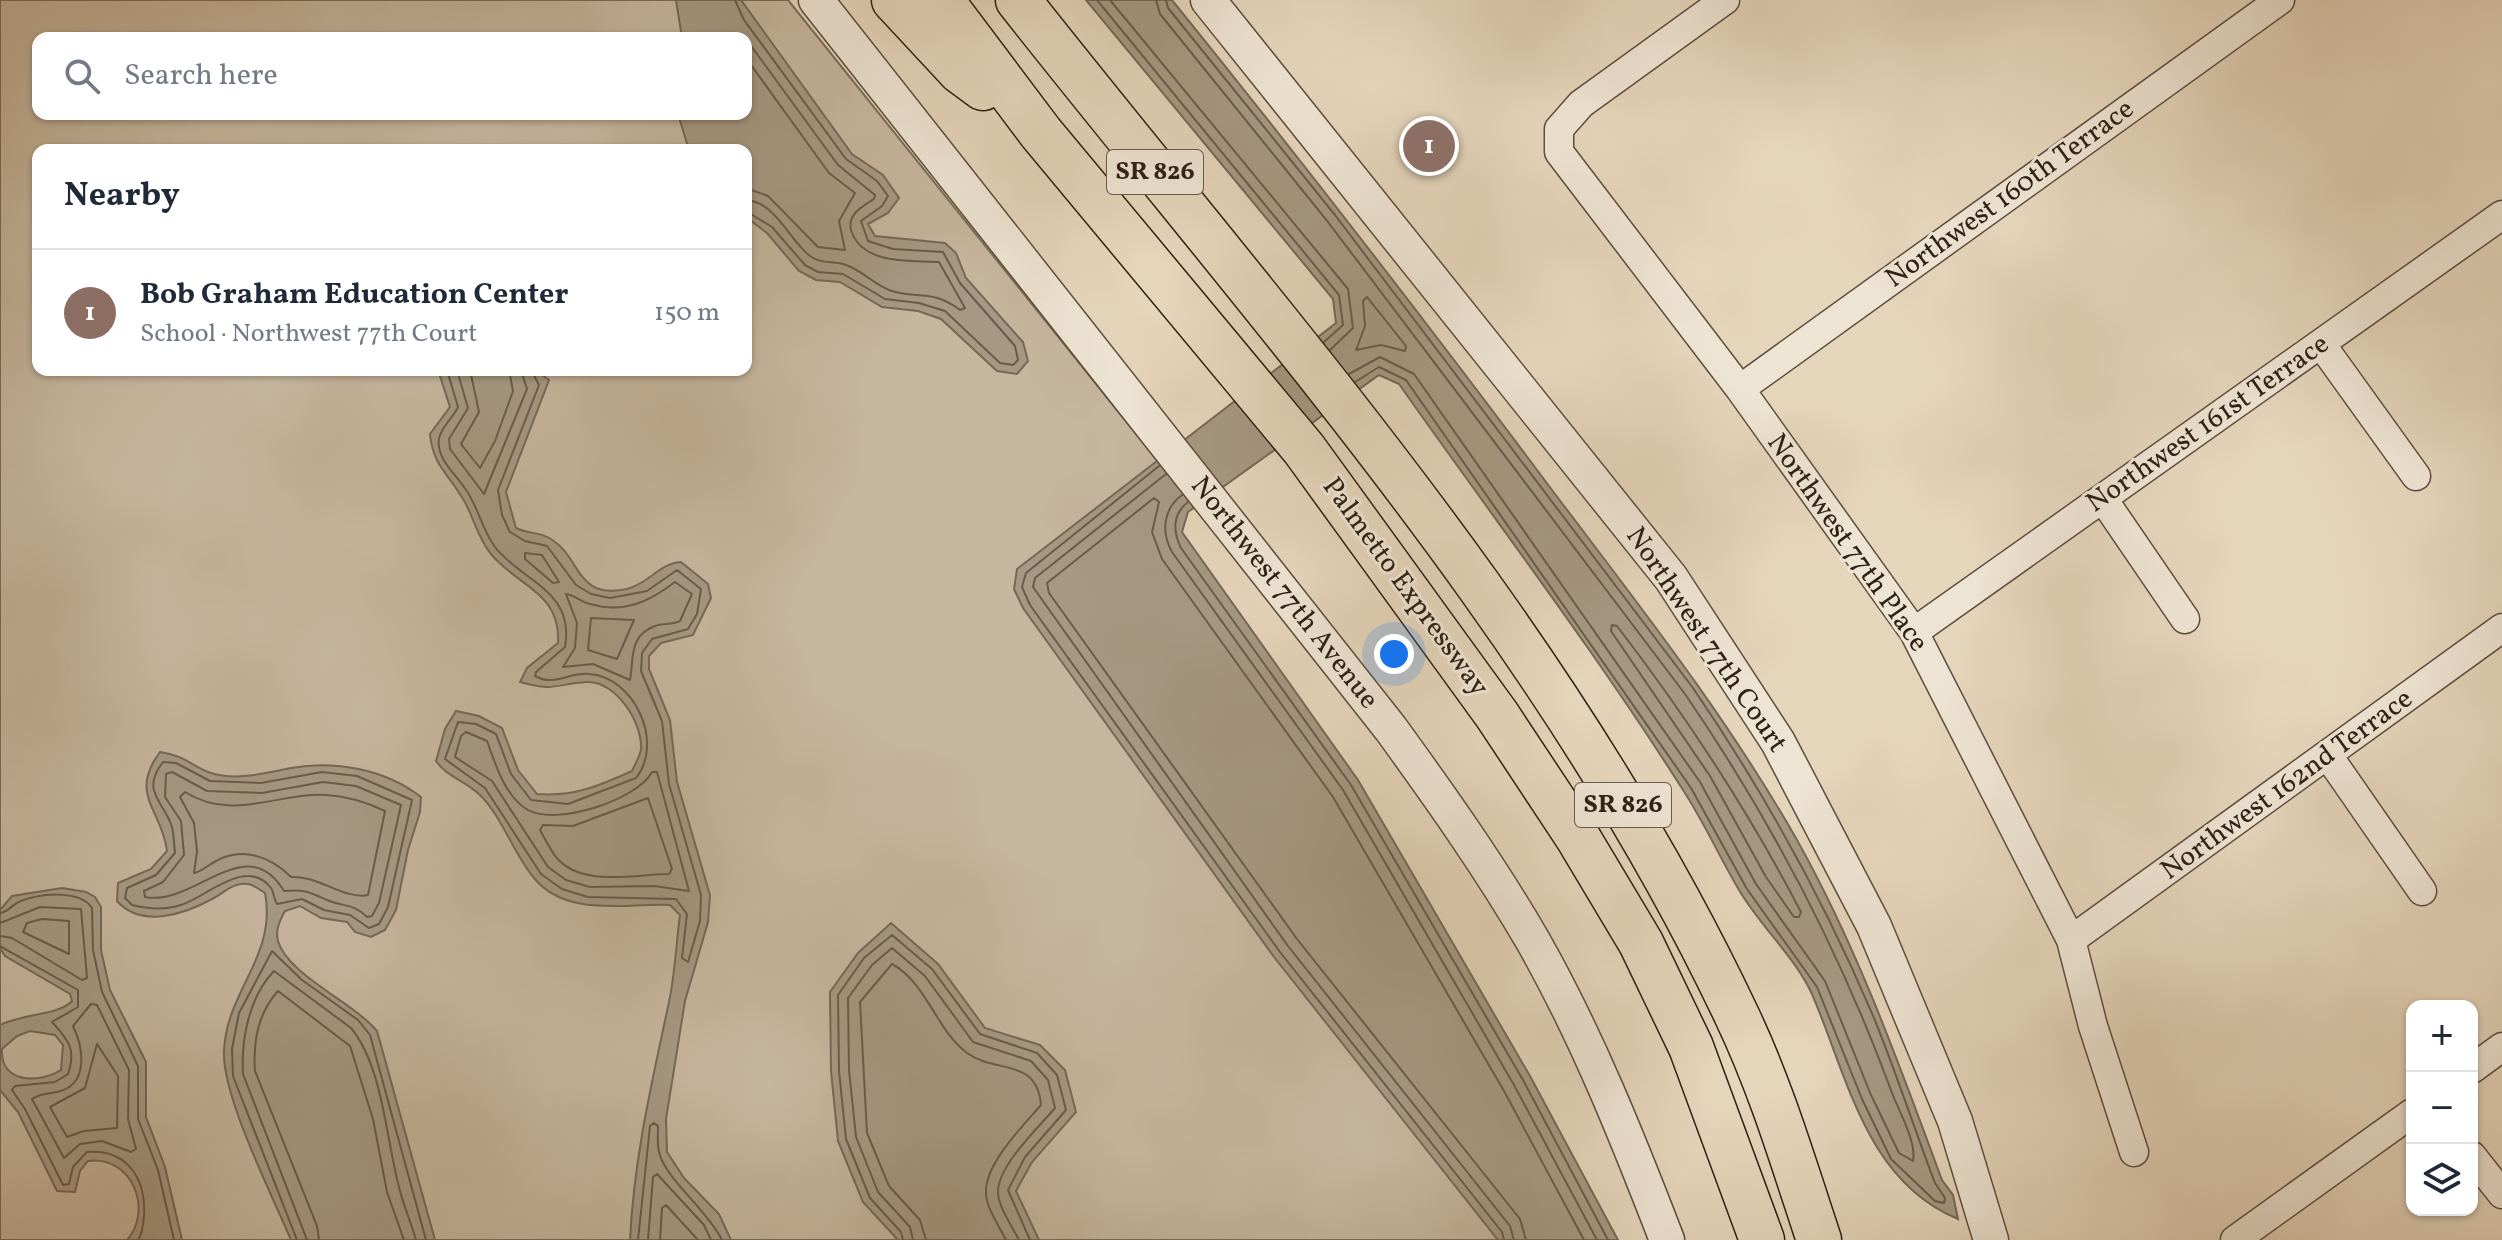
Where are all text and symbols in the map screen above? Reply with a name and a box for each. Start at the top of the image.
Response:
search box [32,32,752,120]
icon: search [60,54,104,98]
text: Search here [124,55,278,97]
street label: Northwest 160th Terrace [1878,90,2142,298]
pin: 1 [1403,116,1455,176]
road number: SR 826 [1107,150,1203,194]
text: Nearby [64,173,180,220]
text: Bob Graham Education Center [140,274,568,316]
text: 1 [85,295,95,331]
text: 150 m [654,295,720,331]
text: School · Northwest 77th Court [140,316,477,352]
street label: Northwest 161st Terrace [2079,325,2337,523]
street label: Northwest 77th Place [1757,426,1937,660]
street label: Northwest 77th Avenue [1181,468,1387,718]
street label: Palmetto Expressway [1312,470,1498,704]
street label: Northwest 77th Court [1616,519,1796,761]
your location [1374,634,1414,674]
street label: Northwest 162nd Terrace [2153,680,2421,890]
road number: SR 826 [1575,783,1671,827]
map controls [2406,1000,2478,1216]
button: + [2406,1000,2478,1072]
button: − [2406,1072,2478,1144]
button: layers [2406,1144,2478,1216]

